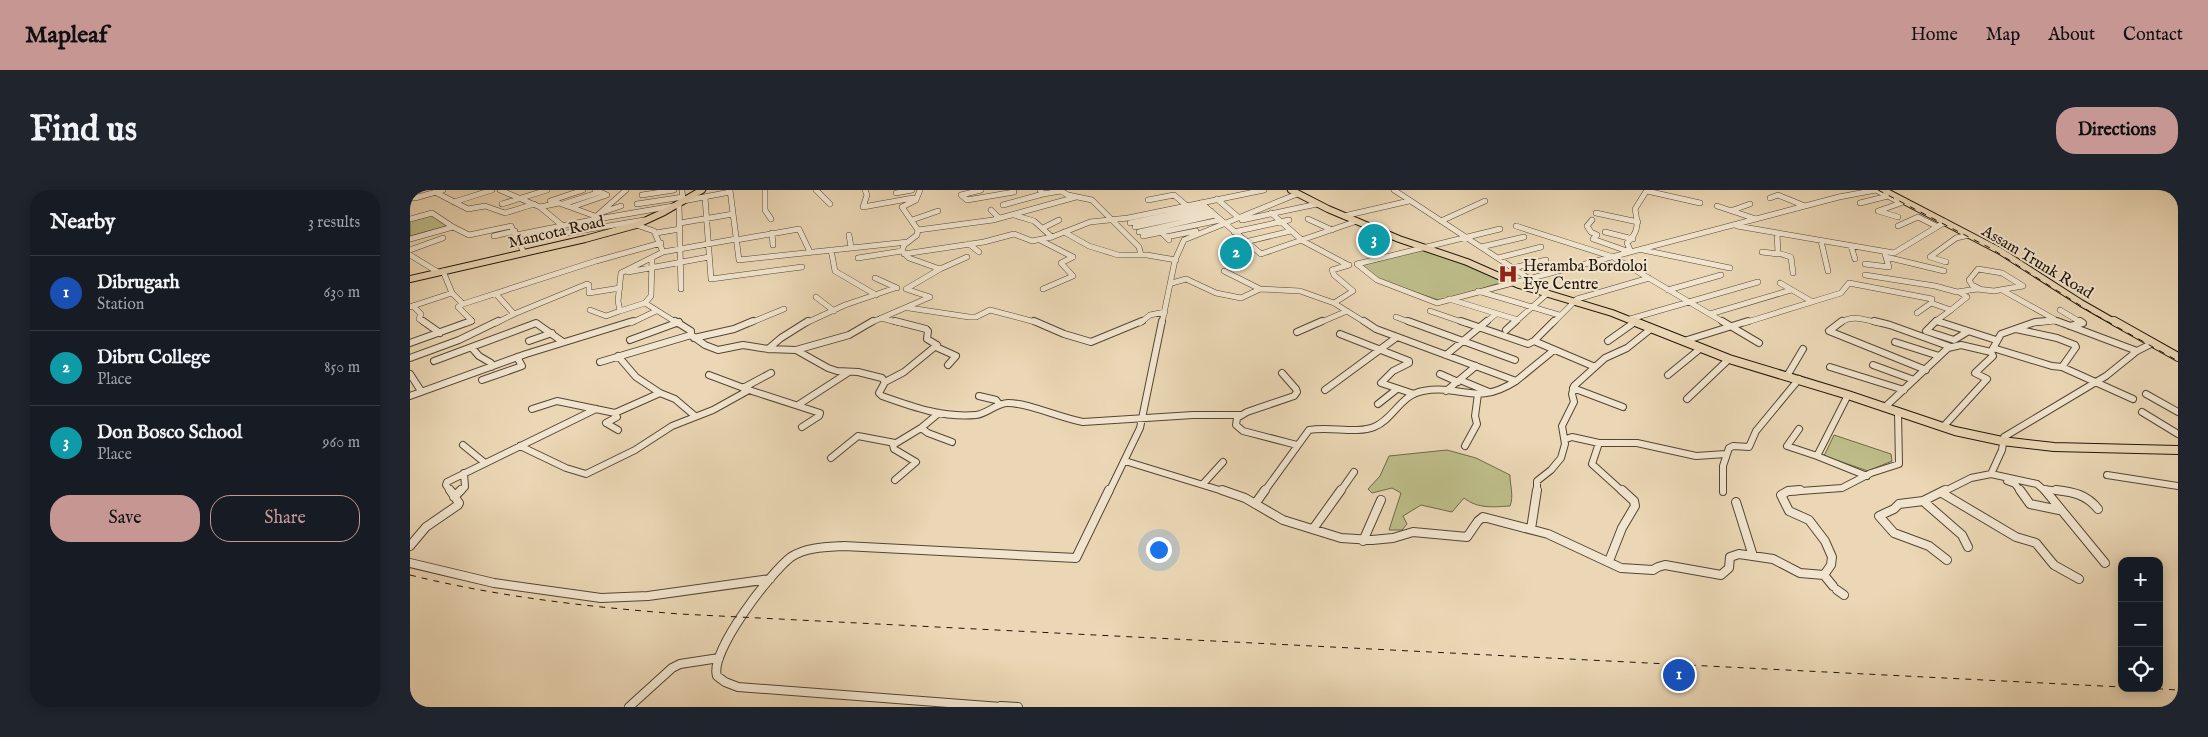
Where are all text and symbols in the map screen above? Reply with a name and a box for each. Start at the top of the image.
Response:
text: Mapleaf [25,20,107,51]
text: Home [1911,24,1958,47]
text: Map [1986,24,2020,47]
text: About [2048,24,2095,47]
text: Contact [2123,24,2183,47]
button: Directions [2056,107,2178,154]
text: Find us [30,108,137,153]
text: Nearby [50,209,115,236]
street label: Mancota Road [506,212,607,254]
text: 3 results [308,213,360,233]
pin: 3 [1358,221,1390,259]
street label: Assam Trunk Road [1977,221,2097,304]
pin: 2 [1220,234,1252,272]
place label: Heramba Bordoloi Eye Centre [1523,257,1647,295]
hospital icon: Heramba Bordoloi Eye Centre [1497,263,1519,285]
text: Dibrugarh [97,271,180,295]
text: 1 [63,283,69,303]
text: 630 m [324,283,360,303]
text: Station [97,295,144,315]
text: Dibru College [97,346,210,370]
text: 2 [62,358,70,378]
text: 850 m [324,358,360,378]
text: Place [97,370,132,390]
text: Don Bosco School [97,421,242,445]
text: 3 [63,433,69,453]
text: 960 m [323,433,360,453]
text: Place [97,445,132,465]
button: Save [50,495,200,542]
button: Share [210,495,360,542]
your location [1146,537,1172,563]
map controls [2118,557,2163,692]
button: + [2118,557,2163,602]
button: − [2118,602,2163,647]
button: locate [2118,647,2163,692]
pin: 1 [1663,656,1695,694]

